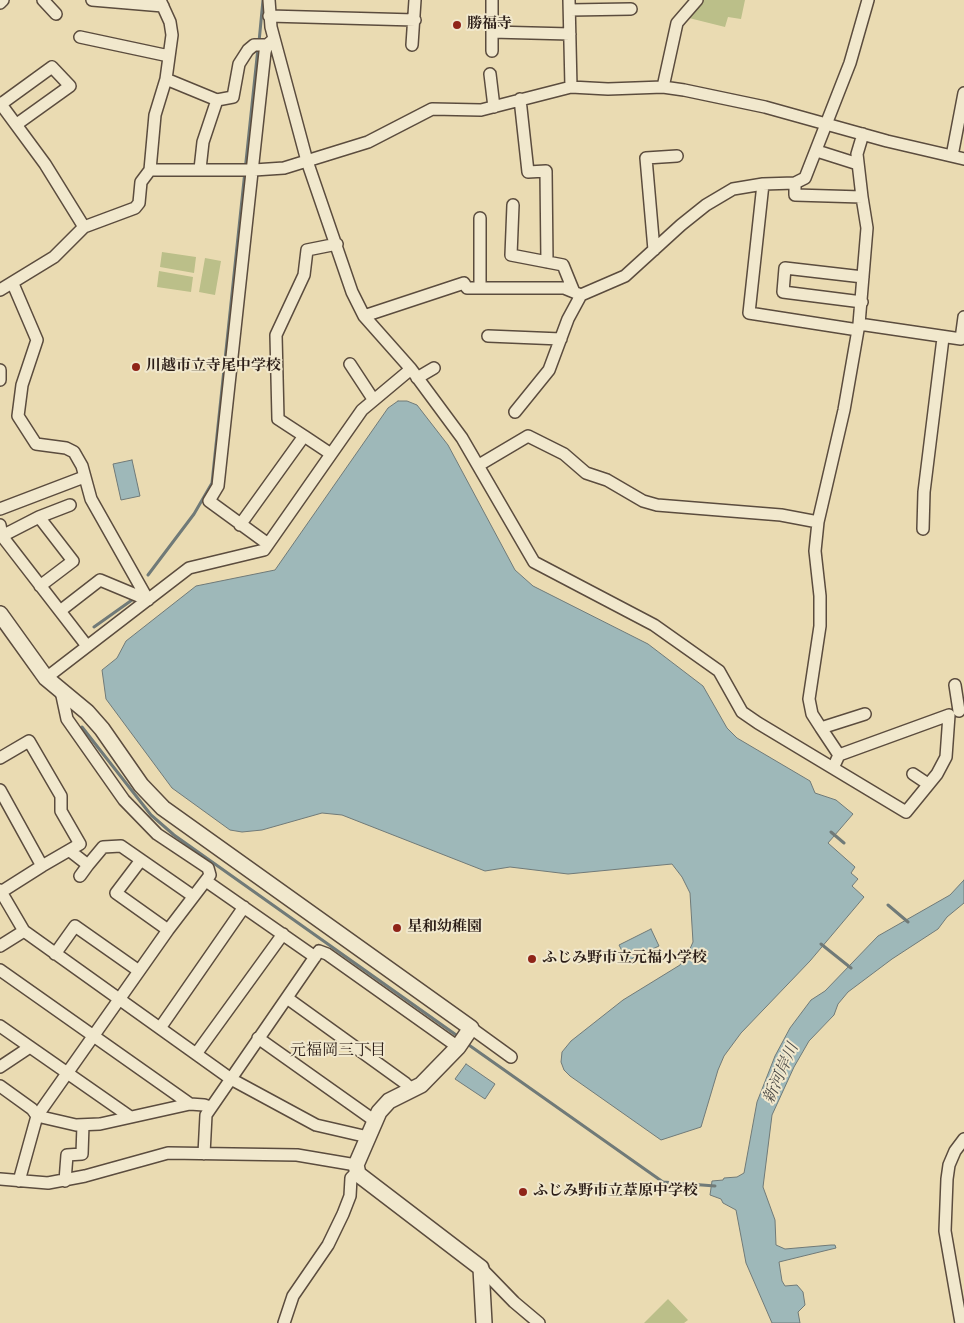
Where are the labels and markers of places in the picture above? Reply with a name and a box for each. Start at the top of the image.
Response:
place label: 勝福寺 [467,16,512,34]
marker: 勝福寺 [451,19,463,31]
place label: 川越市立寺尾中学校 [146,358,281,376]
marker: 川越市立寺尾中学校 [130,361,142,373]
place label: 星和幼稚園 [407,919,482,937]
marker: 星和幼稚園 [391,922,403,934]
place label: ふじみ野市立元福小学校 [542,950,707,968]
marker: ふじみ野市立元福小学校 [526,953,538,965]
place label: ふじみ野市立葦原中学校 [533,1183,698,1201]
marker: ふじみ野市立葦原中学校 [517,1186,529,1198]

